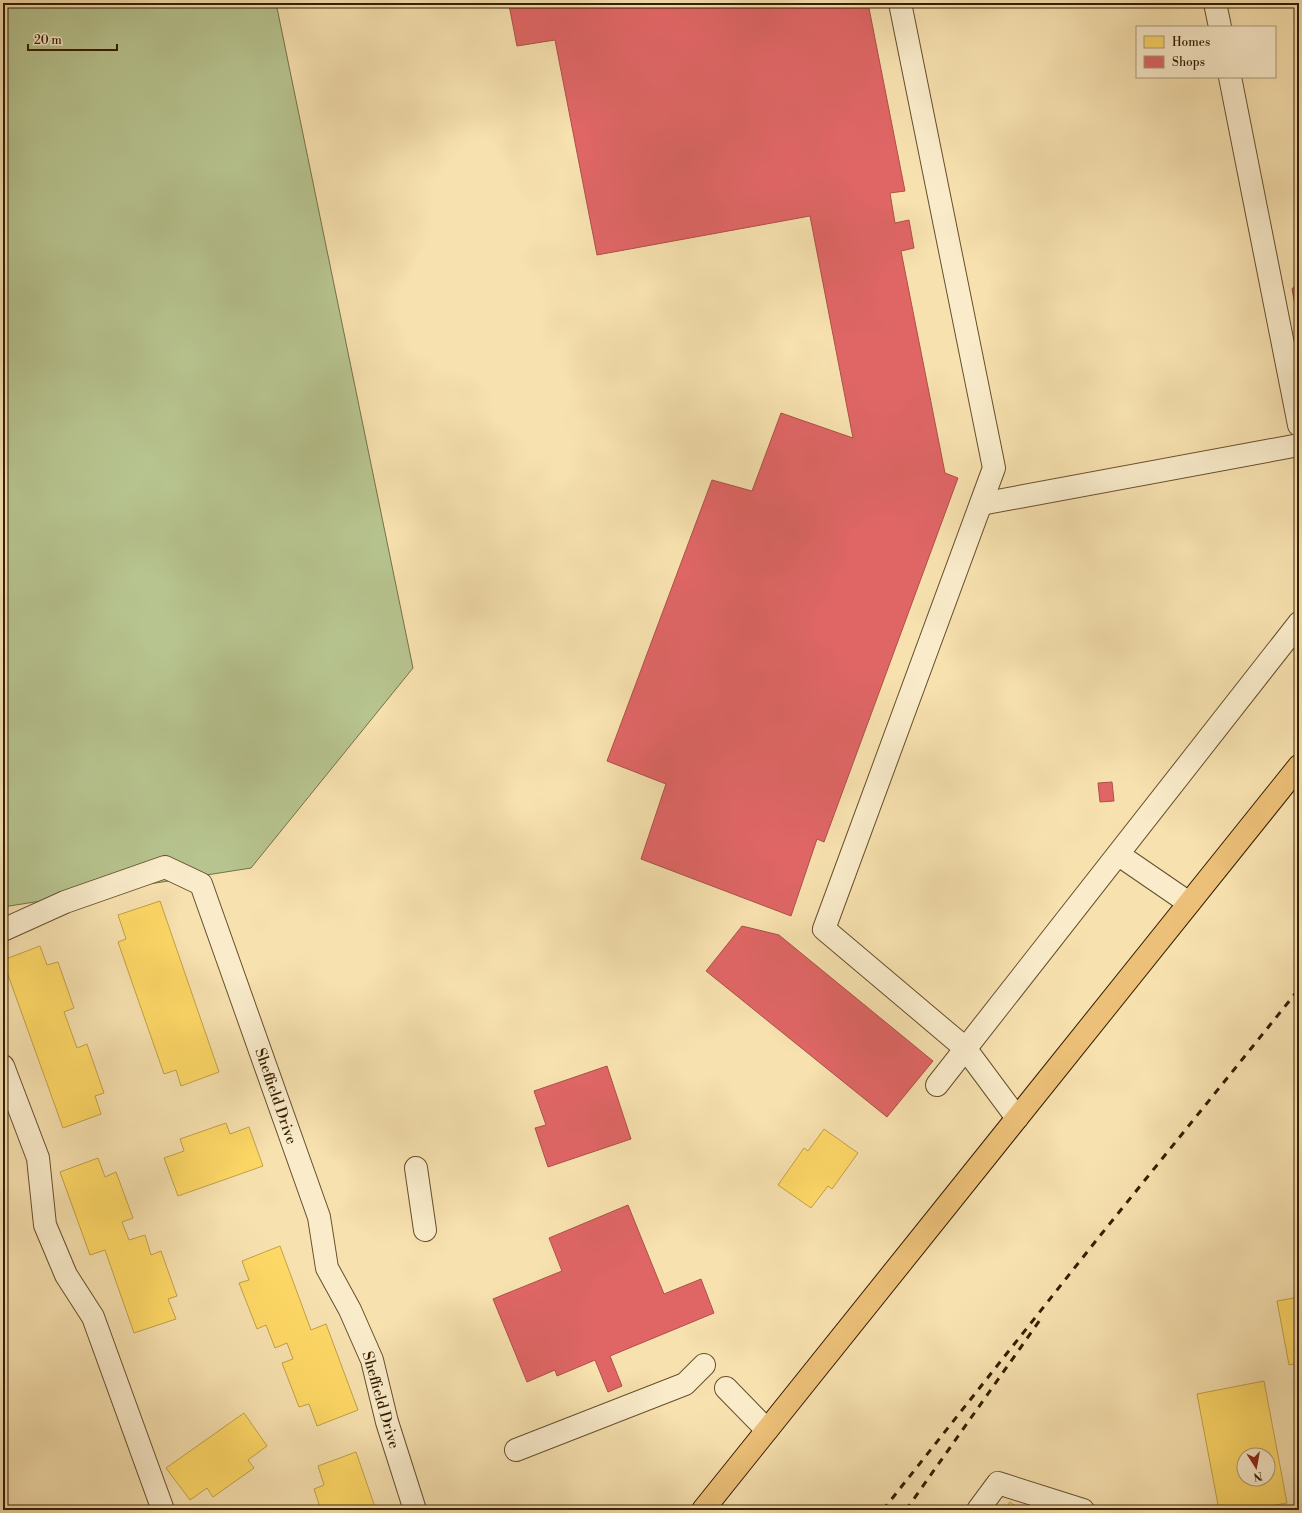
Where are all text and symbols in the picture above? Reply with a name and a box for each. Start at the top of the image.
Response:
scale bar [28,26,117,52]
legend [1136,26,1276,78]
text: 20 m [34,33,62,48]
text: Homes [1172,35,1210,50]
text: Shops [1172,55,1205,70]
street label: Sheffield Drive [250,1046,301,1147]
street label: Sheffield Drive [358,1349,403,1451]
north arrow [1236,1447,1276,1487]
text: N [1252,1468,1263,1484]

